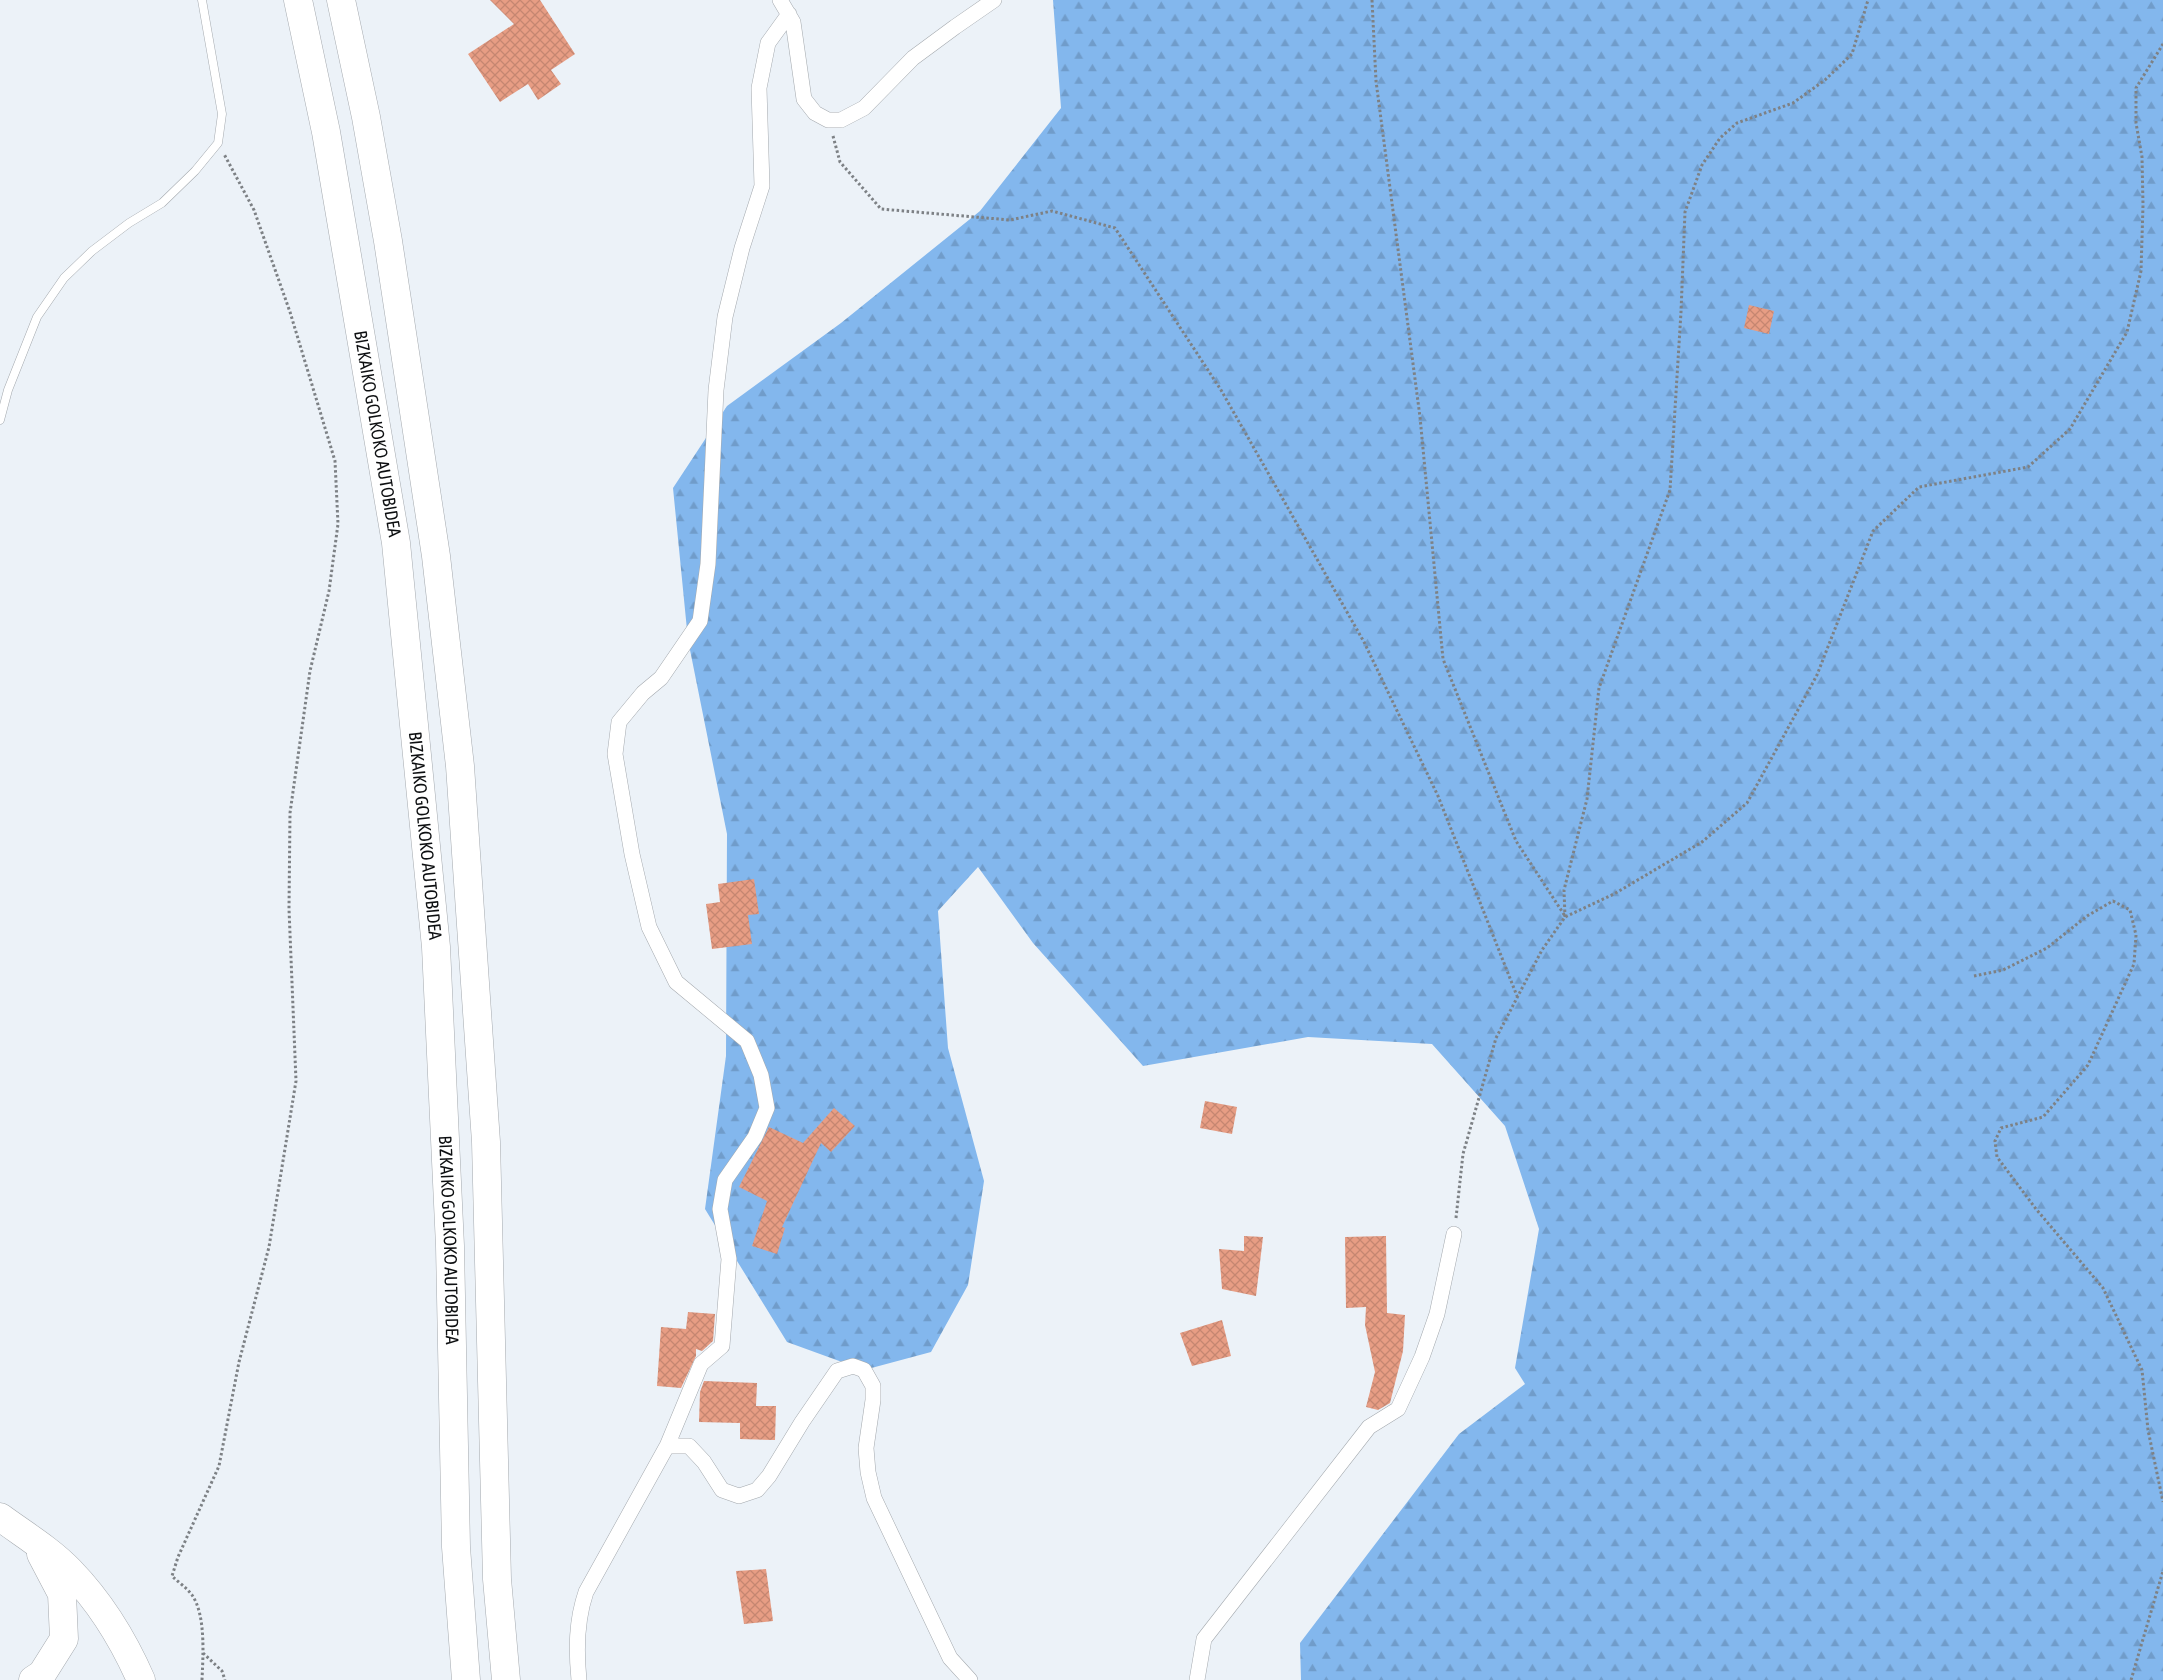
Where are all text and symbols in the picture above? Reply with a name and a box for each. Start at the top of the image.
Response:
street label: BIZKAIKO GOLKOKO AUTOBIDEA [350,329,406,539]
street label: BIZKAIKO GOLKOKO AUTOBIDEA [405,731,446,941]
street label: BIZKAIKO GOLKOKO AUTOBIDEA [435,1135,463,1345]

